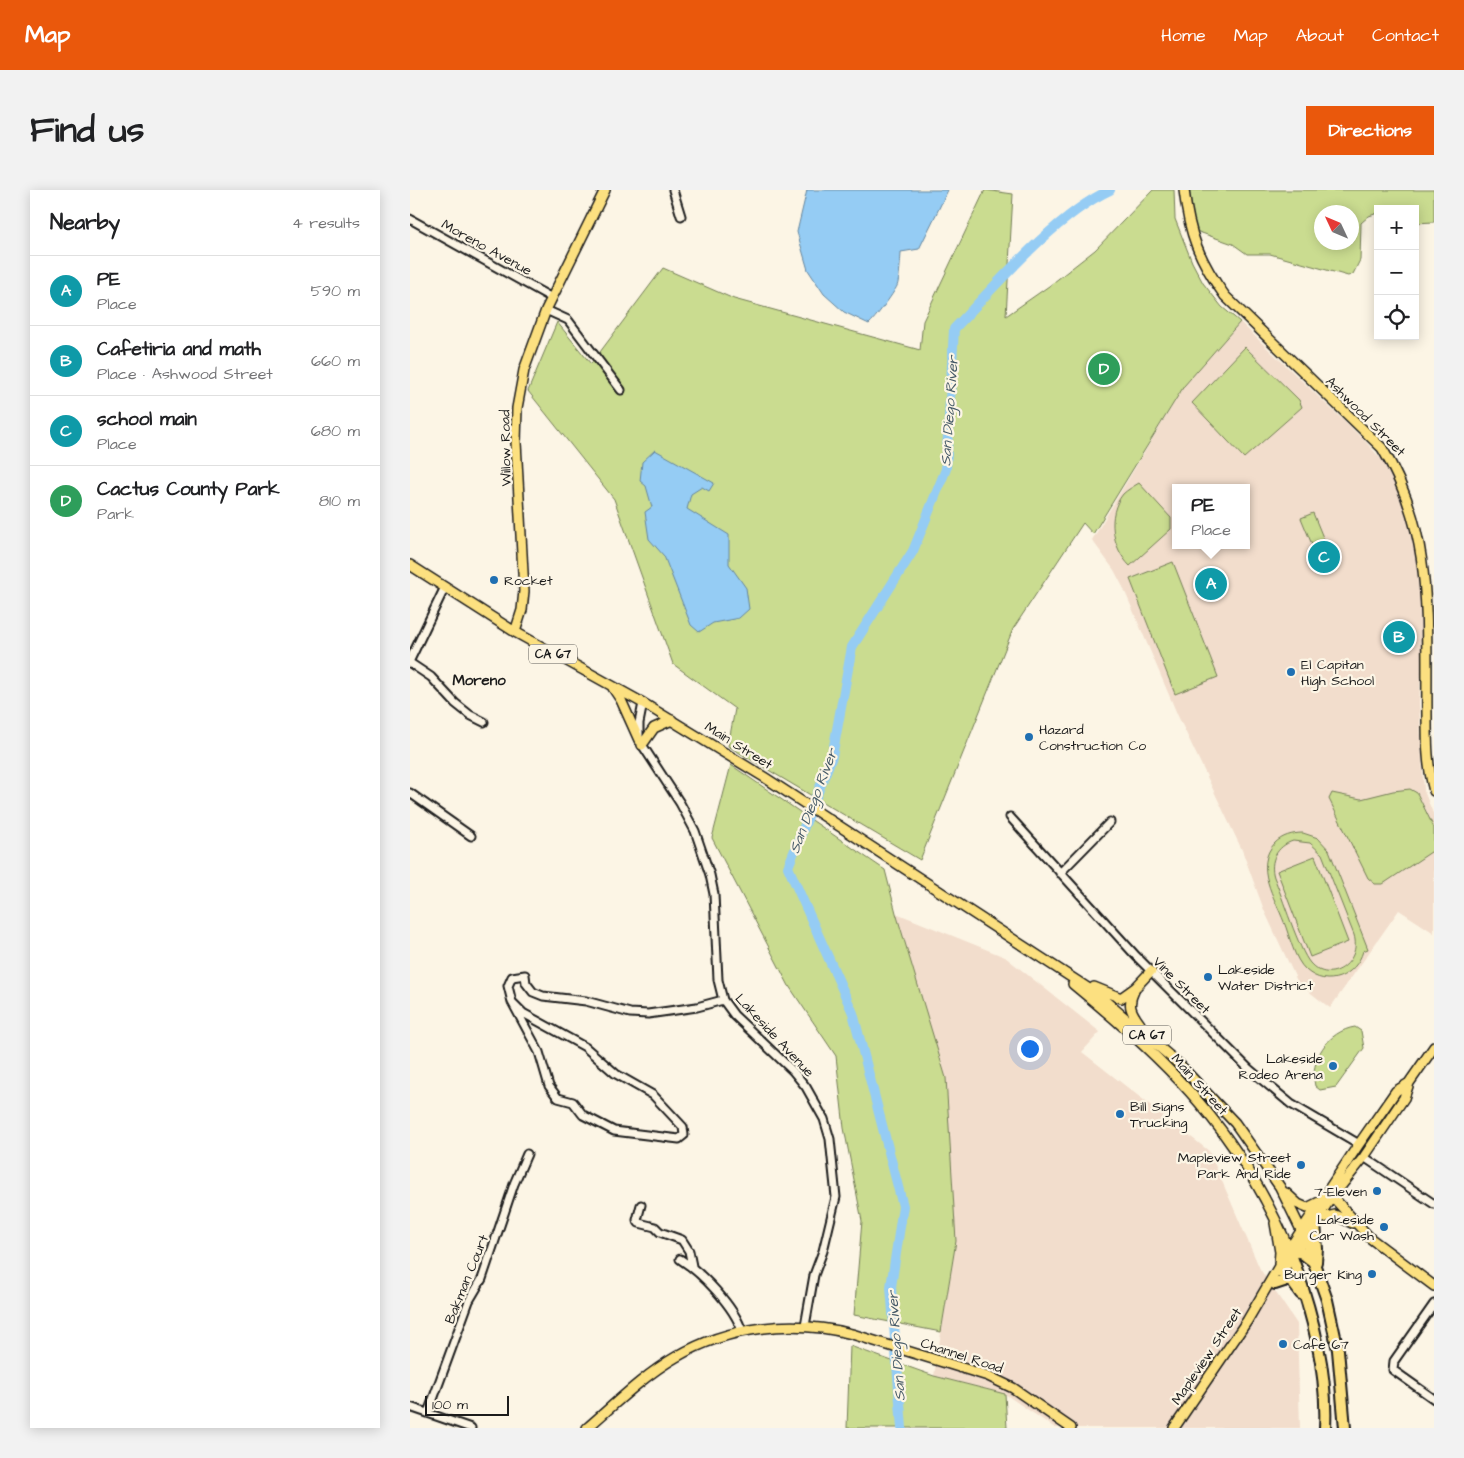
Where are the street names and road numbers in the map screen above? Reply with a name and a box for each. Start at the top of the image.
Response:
street label: Moreno Avenue [438,215,536,281]
street label: Ashwood Street [1321,372,1410,461]
street label: Willow Road [495,409,517,486]
road number: CA 67 [529,644,577,664]
street label: Main Street [701,717,777,775]
street label: Vine Street [1148,952,1215,1019]
street label: Lakeside Avenue [730,989,819,1082]
road number: CA 67 [1123,1026,1171,1044]
street label: Main Street [1166,1050,1233,1120]
street label: Bakman Court [440,1231,494,1327]
street label: Mapleview Street [1167,1304,1247,1409]
street label: Channel Road [918,1333,1005,1379]

